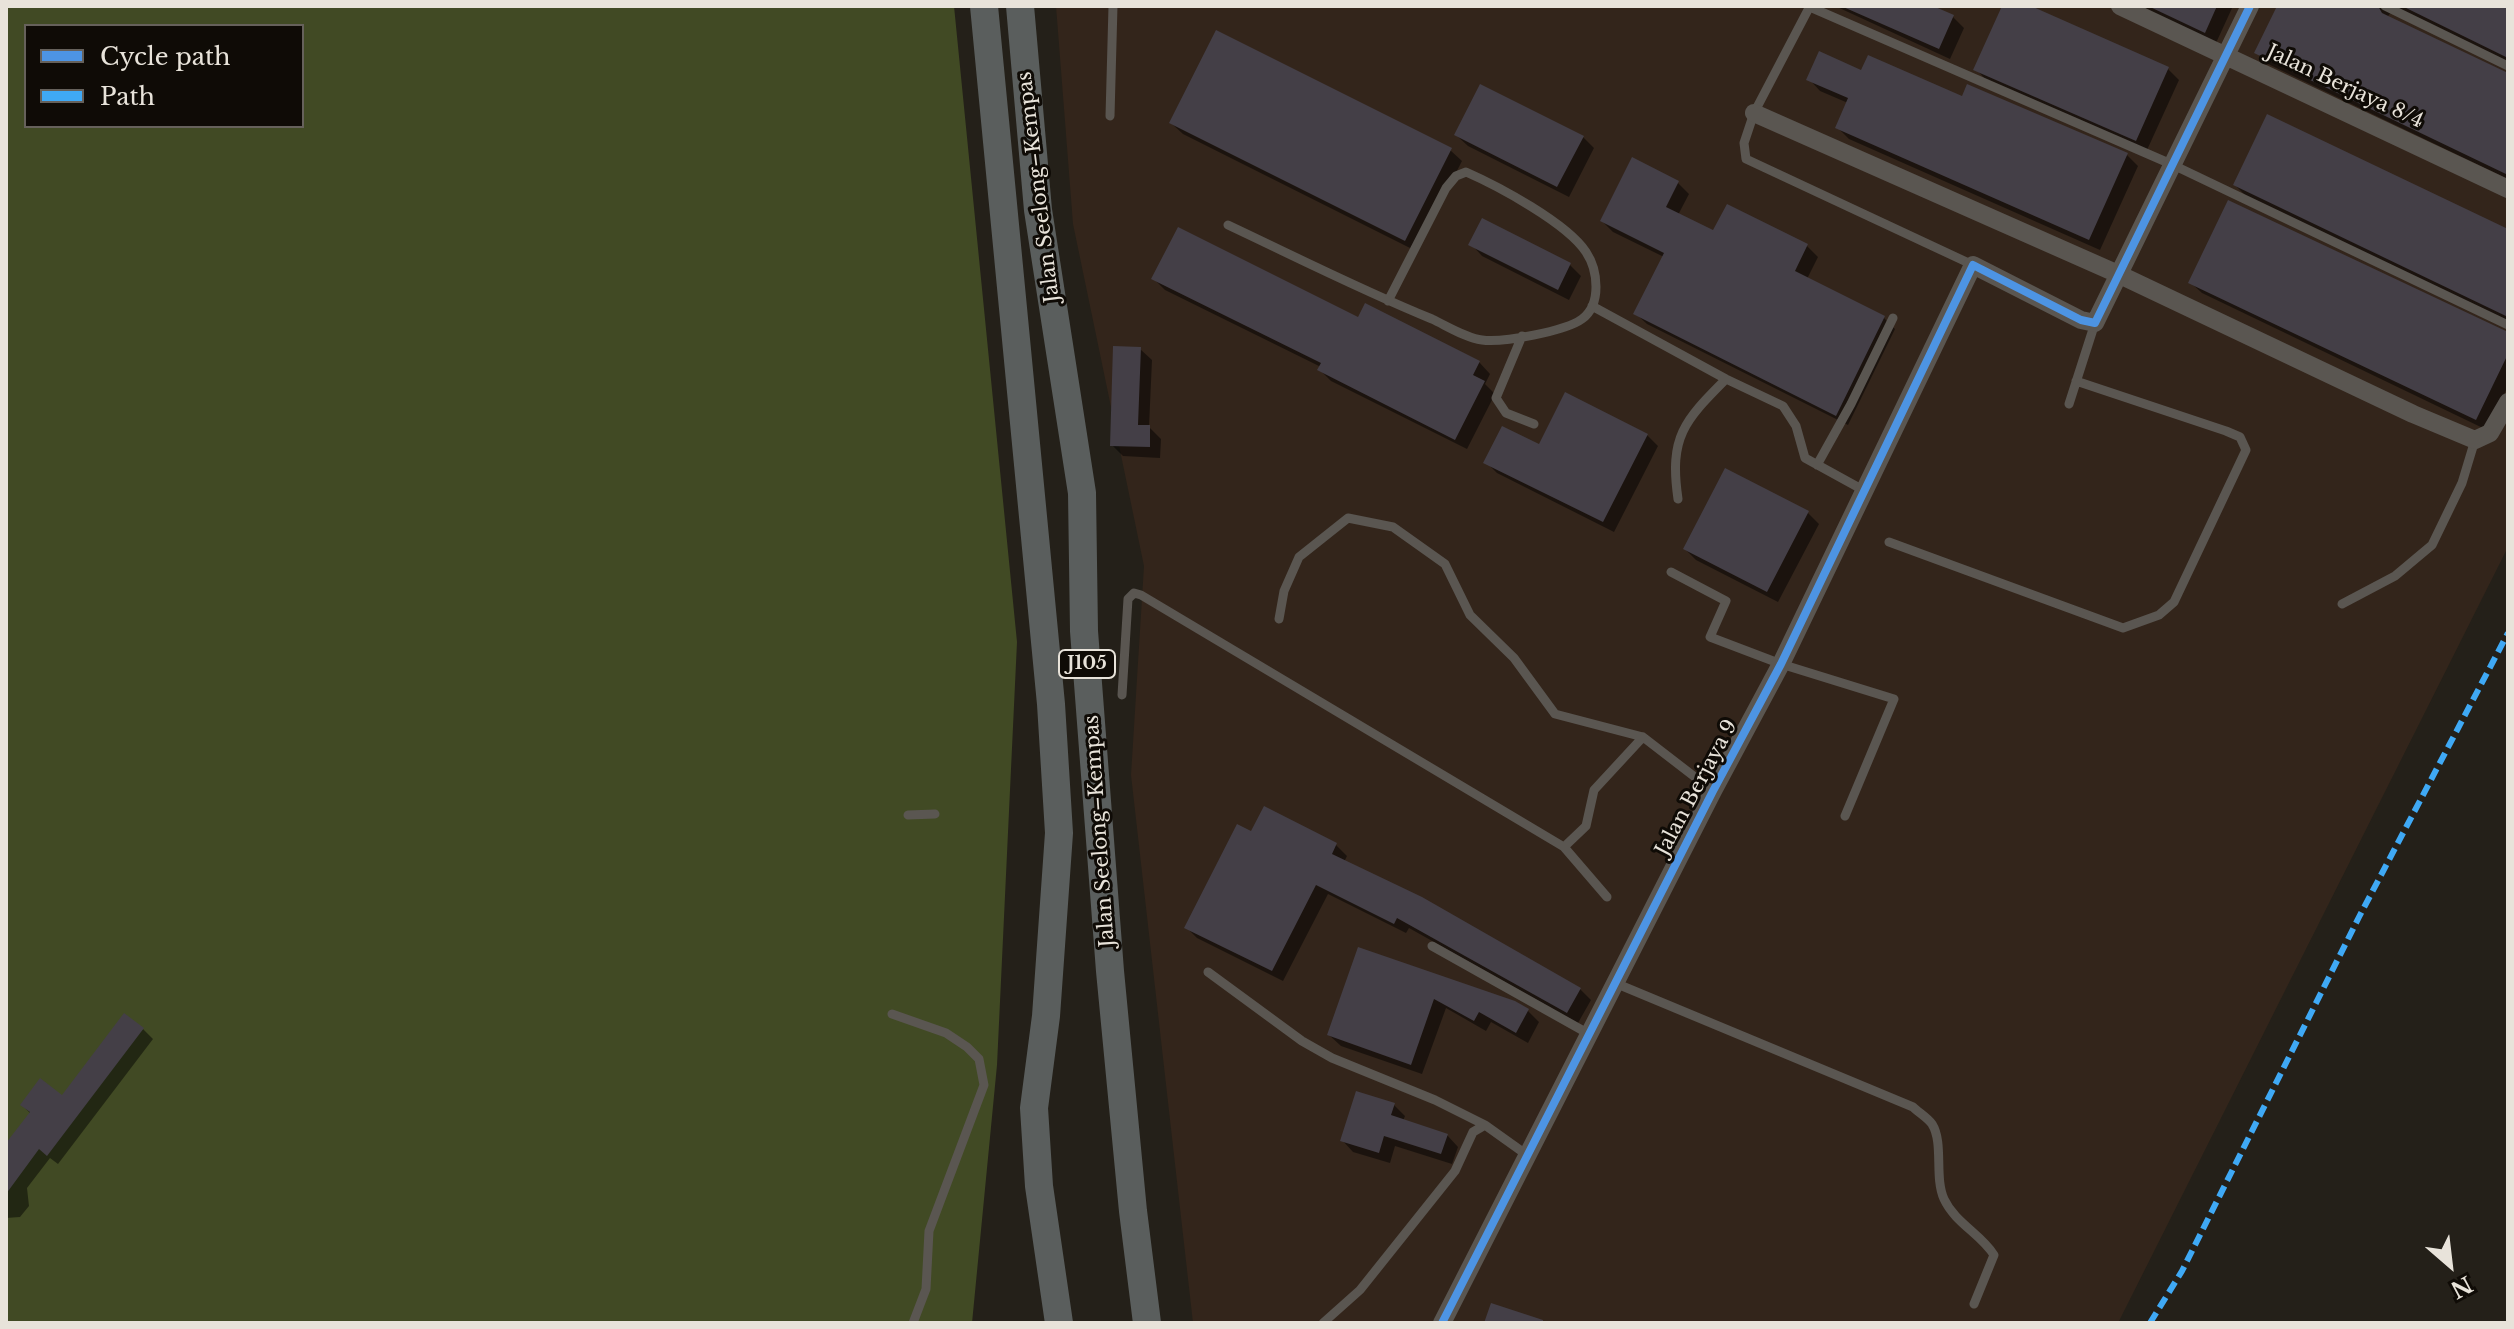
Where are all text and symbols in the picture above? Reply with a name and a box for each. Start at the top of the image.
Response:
legend [24,24,304,128]
street label: Jalan Berjaya 8/4 [2263,40,2427,134]
text: Cycle path [100,42,231,71]
street label: Jalan Seelong–Kempas [1013,70,1065,304]
text: Path [100,82,155,111]
road number: J105 [1059,650,1115,678]
street label: Jalan Seelong–Kempas [1080,714,1120,948]
street label: Jalan Berjaya 9 [1651,716,1743,860]
north arrow [2410,1225,2490,1305]
text: N [2446,1270,2477,1303]

